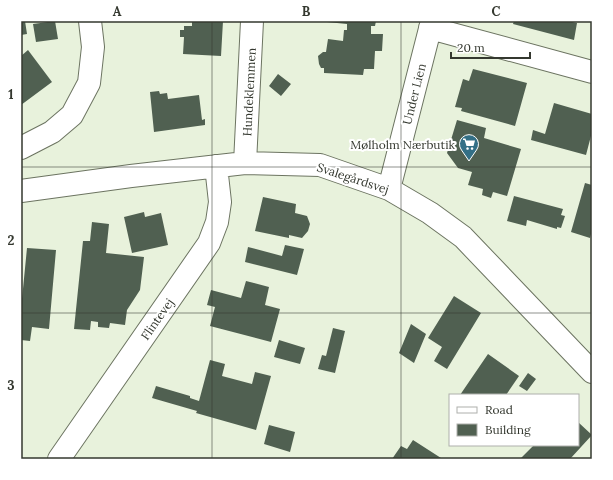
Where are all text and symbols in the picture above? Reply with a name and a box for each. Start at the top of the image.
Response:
text: A [113,3,122,20]
text: B [302,3,311,20]
text: C [492,3,501,20]
scale bar [451,34,530,60]
text: 20 m [457,40,485,55]
street label: Hundeklemmen [239,47,259,137]
street label: Under Lien [399,62,429,126]
text: 1 [8,86,14,103]
supermarket icon: Mølholm Nærbutik [458,133,480,161]
place label: Mølholm Nærbutik [350,137,456,152]
street label: Svalegårdsvej [315,159,391,197]
text: 2 [8,232,15,249]
street label: Flintevej [137,295,177,343]
text: 3 [7,377,15,394]
legend [449,394,579,446]
text: Road [485,402,513,417]
text: Building [485,422,531,437]

